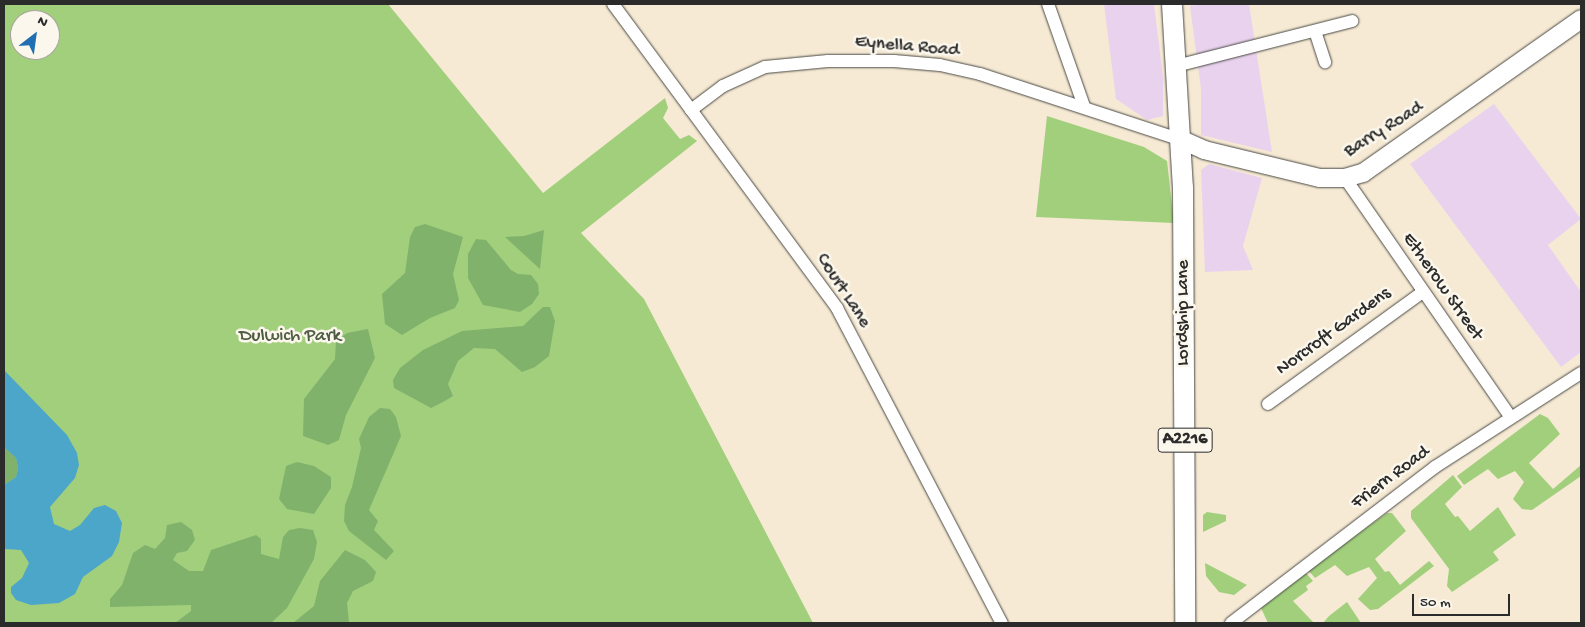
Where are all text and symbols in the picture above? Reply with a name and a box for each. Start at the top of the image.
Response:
north arrow [10,10,60,60]
text: N [34,13,50,32]
street label: Eynella Road [854,31,960,63]
street label: Barry Road [1340,97,1428,163]
street label: Etherow Street [1397,229,1487,345]
street label: Court Lane [810,249,876,333]
street label: Lordship Lane [1173,260,1195,366]
street label: Norcroft Gardens [1272,283,1396,381]
park label: Dulwich Park [239,326,341,348]
road number: A2216 [1158,424,1212,456]
street label: Friern Road [1347,441,1435,515]
scale bar [1415,584,1512,616]
text: 50 m [1420,594,1451,612]

